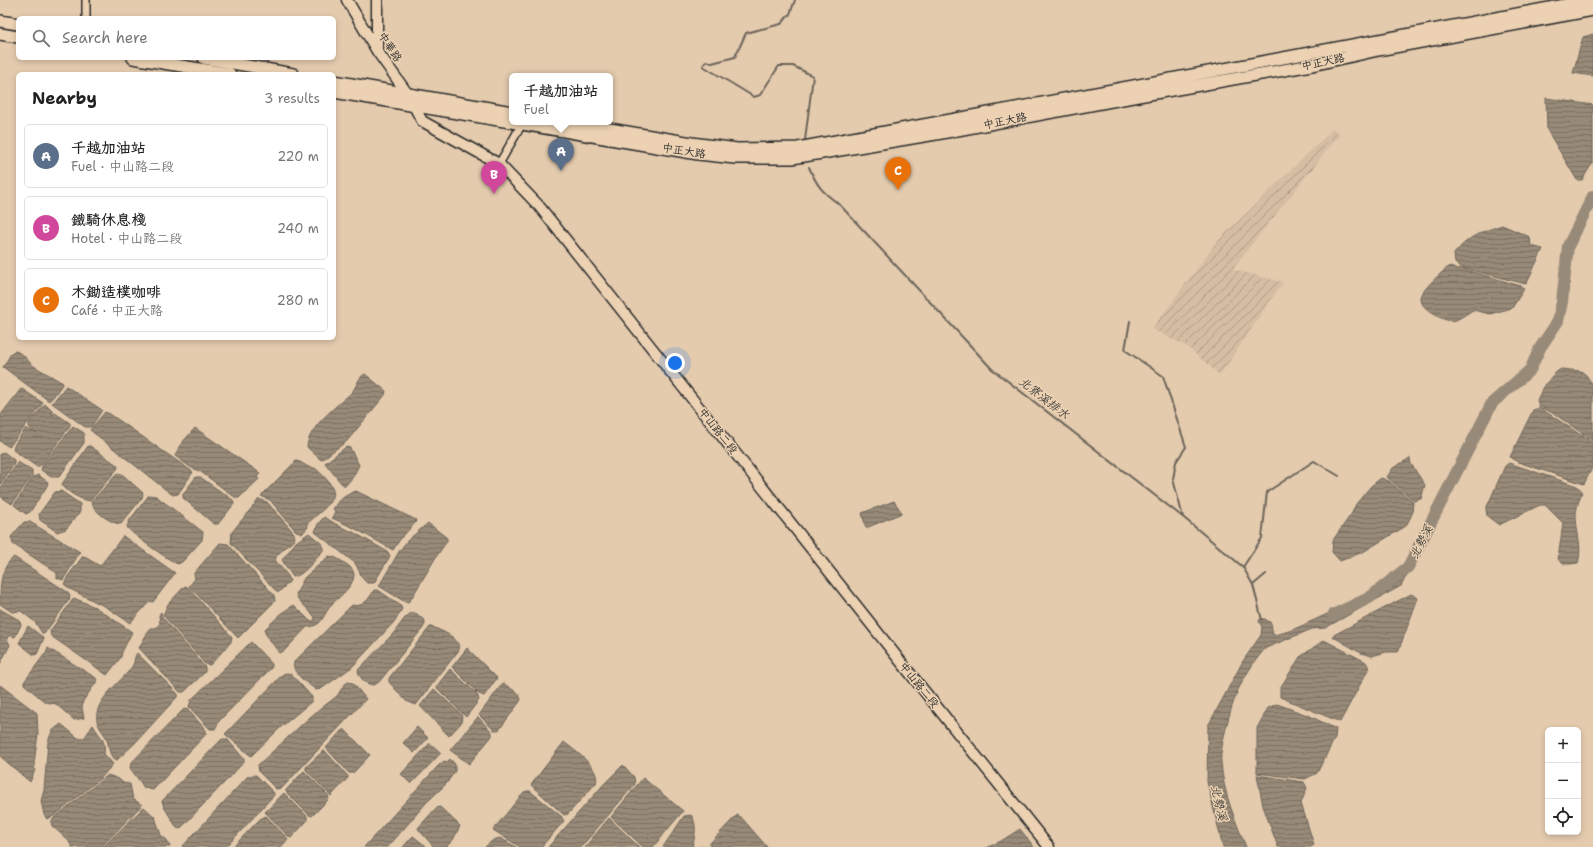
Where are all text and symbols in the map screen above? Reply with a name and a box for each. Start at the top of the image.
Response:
search box [16,16,336,60]
icon: search [30,27,52,49]
text: Search here [62,28,148,48]
street label: 中華路 [375,29,405,65]
street label: 中正大路 [1300,50,1346,74]
popup [509,73,613,125]
text: 千越加油站 [523,81,599,101]
text: Nearby [32,87,97,109]
text: 3 results [264,90,320,107]
text: Fuel [523,101,549,118]
street label: 中正大路 [982,109,1028,133]
text: 千越加油站 [71,138,146,158]
pin: A [548,138,574,171]
street label: 中正大路 [661,140,707,162]
text: A [41,148,51,165]
text: 220 m [277,148,319,165]
pin: C [885,157,911,190]
text: Fuel · 中山路二段 [71,158,174,175]
pin: B [481,161,507,194]
text: 鐵騎休息棧 [71,210,146,230]
text: B [42,220,50,237]
text: 240 m [277,220,319,237]
text: Hotel · 中山路二段 [71,230,182,247]
text: 木鋤造樸咖啡 [71,282,161,302]
text: C [42,292,50,309]
text: 280 m [277,292,319,309]
text: Café · 中正大路 [71,302,163,319]
your location [665,353,685,373]
water label: 北寮溪排水 [1015,373,1073,423]
street label: 中山路二段 [695,405,741,457]
water label: 北勢溪 [1406,521,1437,562]
street label: 中山路二段 [896,659,942,711]
map controls [1545,727,1581,835]
button: + [1545,727,1581,763]
button: − [1545,763,1581,799]
water label: 北勢溪 [1207,784,1231,823]
button: locate [1545,799,1581,835]

